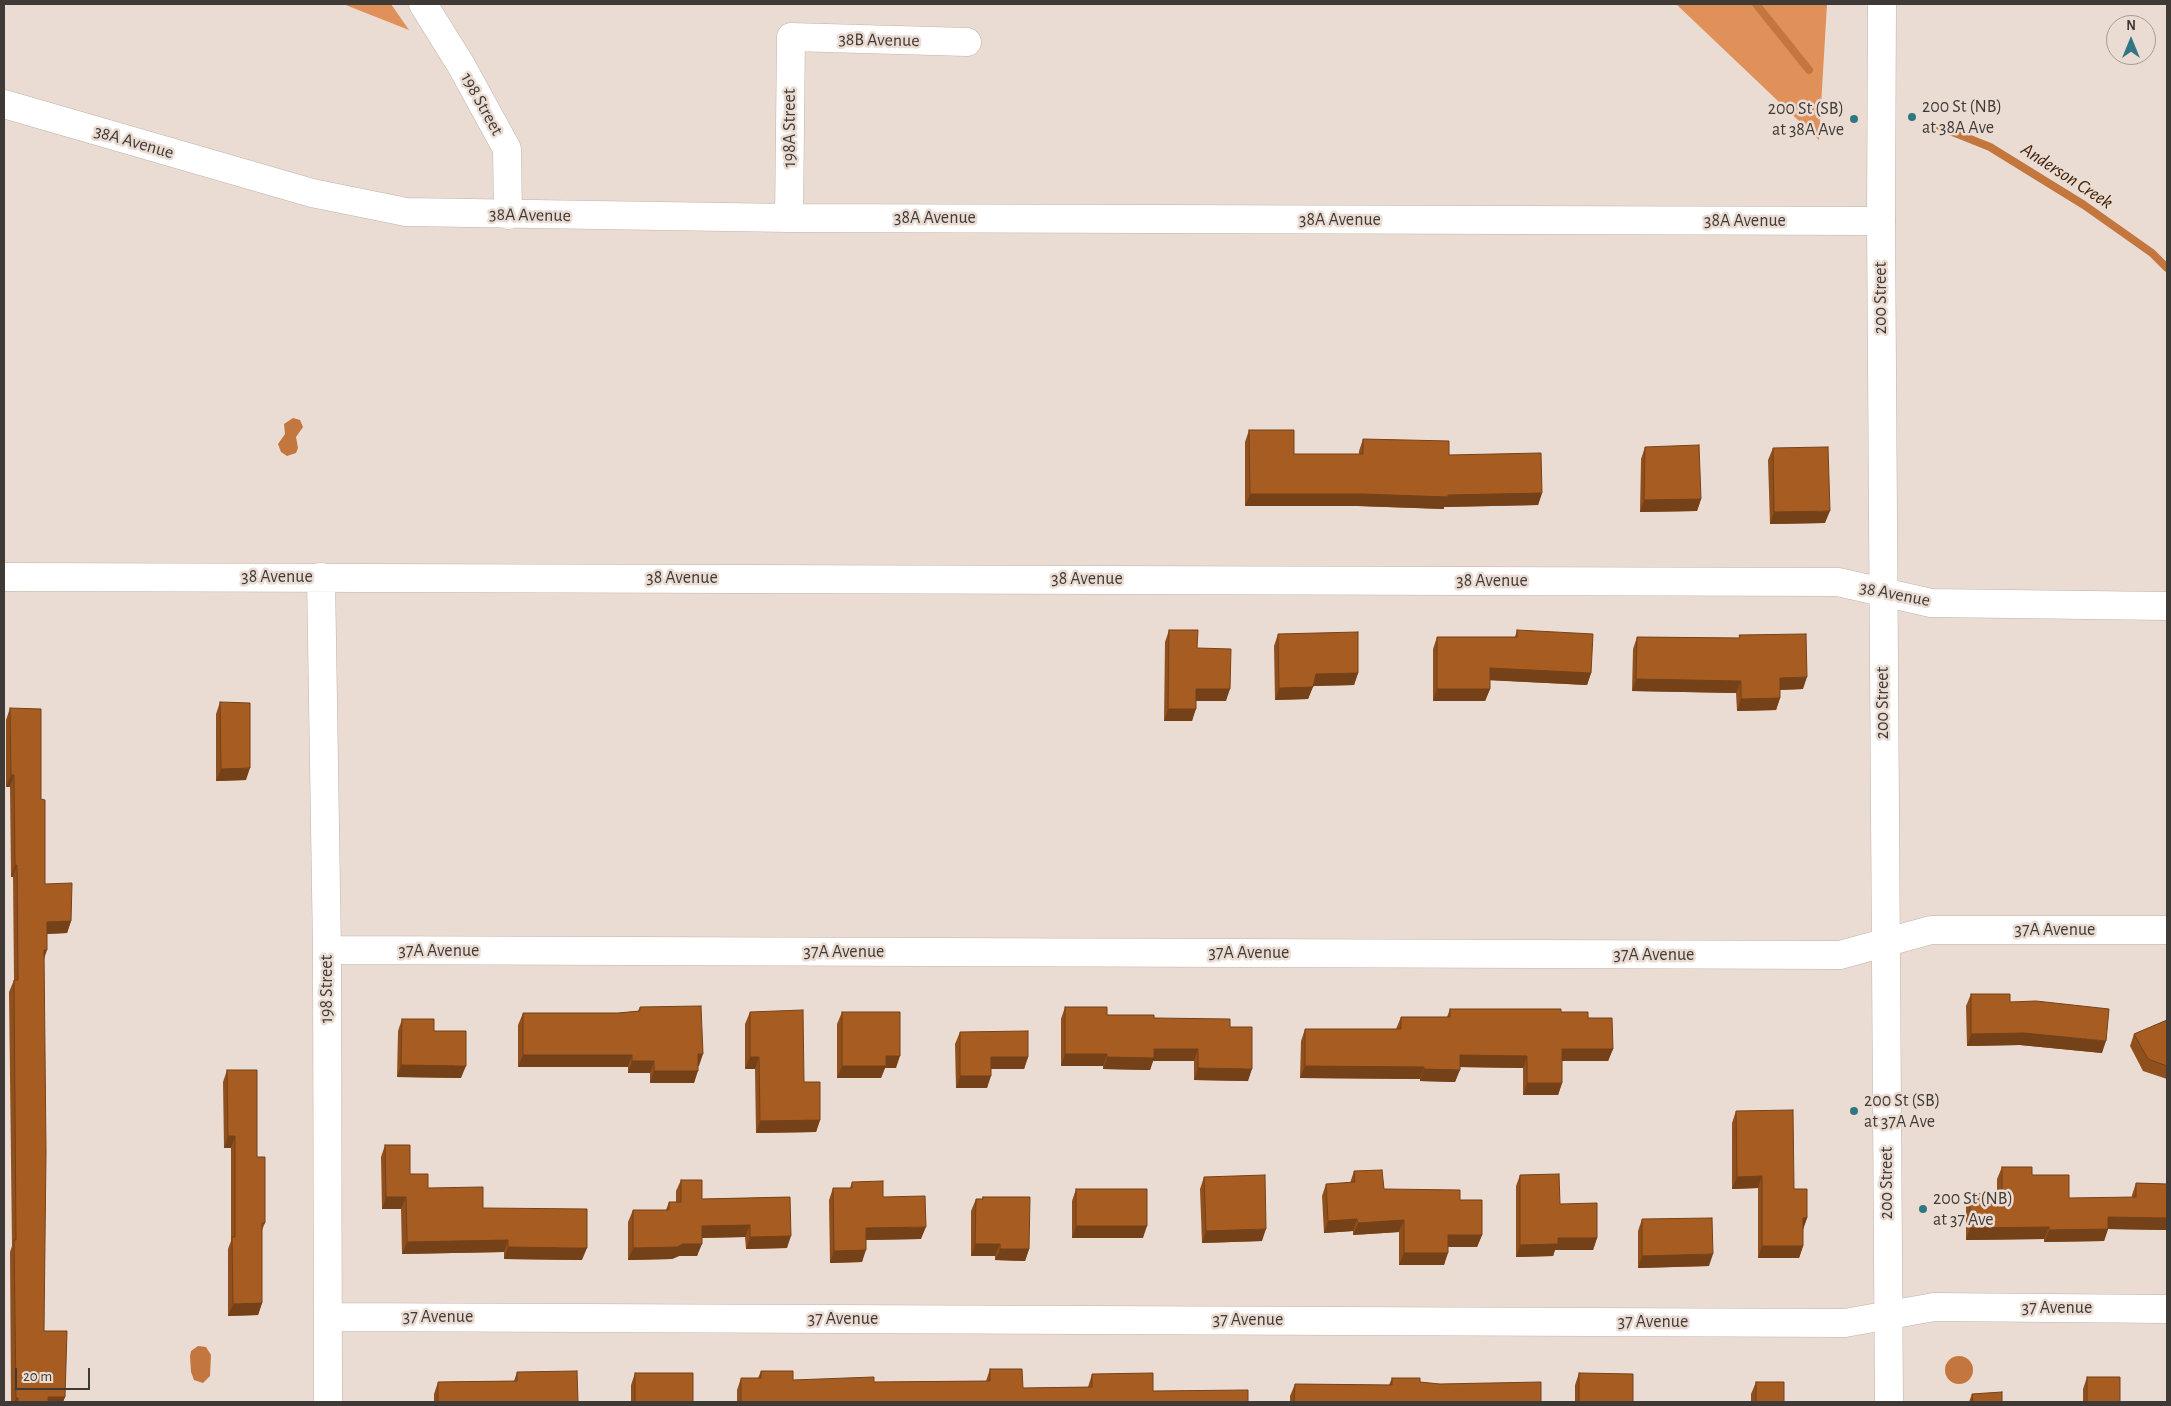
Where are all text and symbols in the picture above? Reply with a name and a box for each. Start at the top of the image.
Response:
north arrow [2106,15,2156,65]
text: N [2126,19,2136,33]
street label: 38B Avenue [838,28,920,52]
street label: 198 Street [456,69,508,139]
street label: 198A Street [779,89,801,167]
place label: 200 St (NB) at 38A Ave [1922,96,2002,138]
place label: 200 St (SB) at 38A Ave [1768,98,1844,140]
marker: 200 St (NB) at 38A Ave [1906,111,1918,123]
marker: 200 St (SB) at 38A Ave [1848,113,1860,125]
street label: 38A Avenue [92,120,176,164]
water label: Anderson Creek [2017,138,2117,214]
street label: 38A Avenue [489,203,571,227]
street label: 38A Avenue [894,207,976,229]
street label: 38A Avenue [1299,209,1381,231]
street label: 38A Avenue [1704,210,1786,232]
street label: 200 Street [1870,262,1892,334]
street label: 38 Avenue [241,566,313,588]
street label: 38 Avenue [646,567,718,589]
street label: 38 Avenue [1051,568,1123,590]
street label: 38 Avenue [1456,570,1528,592]
street label: 38 Avenue [1858,577,1932,611]
street label: 200 Street [1872,667,1894,739]
street label: 37A Avenue [2015,919,2095,941]
street label: 37A Avenue [399,940,479,962]
street label: 37A Avenue [804,941,884,963]
street label: 37A Avenue [1209,942,1289,964]
street label: 37A Avenue [1614,944,1694,966]
street label: 198 Street [316,955,338,1023]
place label: 200 St (SB) at 37A Ave [1864,1090,1940,1132]
marker: 200 St (SB) at 37A Ave [1848,1105,1860,1117]
street label: 200 Street [1876,1147,1898,1219]
place label: 200 St (NB) at 37 Ave [1933,1188,2013,1230]
marker: 200 St (NB) at 37 Ave [1917,1203,1929,1215]
street label: 37 Avenue [2022,1297,2092,1319]
street label: 37 Avenue [403,1306,473,1328]
street label: 37 Avenue [808,1308,878,1330]
street label: 37 Avenue [1213,1309,1283,1331]
street label: 37 Avenue [1618,1311,1688,1333]
scale bar [18,1358,92,1390]
text: 20 m [23,1369,52,1384]

